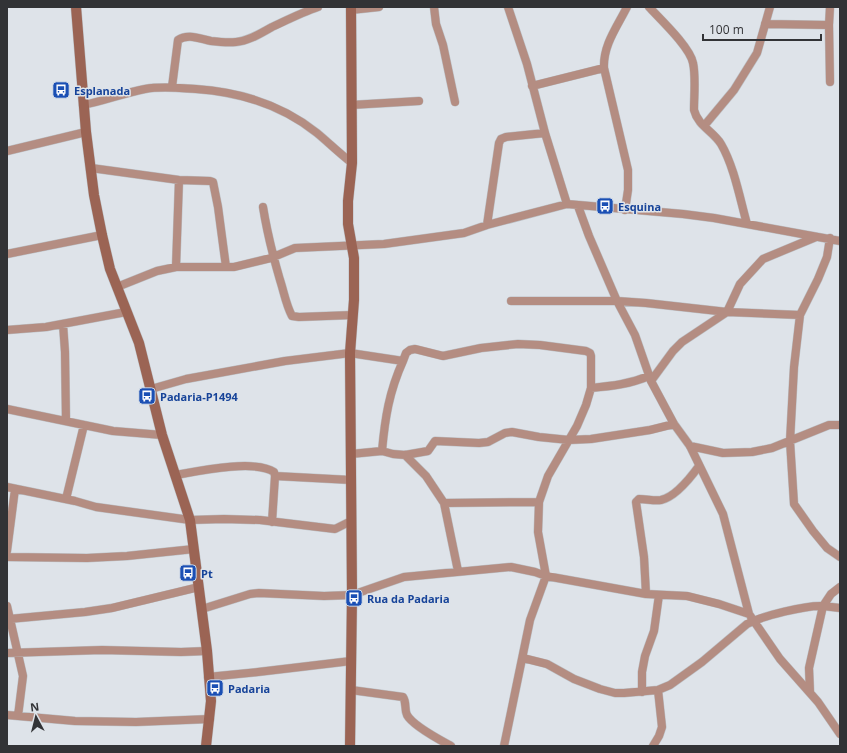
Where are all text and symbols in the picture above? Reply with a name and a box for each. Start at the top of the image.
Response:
scale bar [703,16,821,42]
text: 100 m [709,21,744,38]
bus stop icon: Esplanada [51,80,71,100]
place label: Esplanada [74,83,130,98]
bus stop icon: Esquina [595,196,615,216]
place label: Esquina [618,199,661,214]
bus stop icon: Padaria-P1494 [137,386,157,406]
place label: Padaria-P1494 [160,389,238,404]
bus stop icon: Pt [178,563,198,583]
place label: Pt [201,566,213,581]
bus stop icon: Rua da Padaria [344,588,364,608]
place label: Rua da Padaria [367,591,450,606]
bus stop icon: Padaria [205,678,225,698]
place label: Padaria [228,681,270,696]
north arrow [16,697,56,737]
text: N [29,699,40,715]

